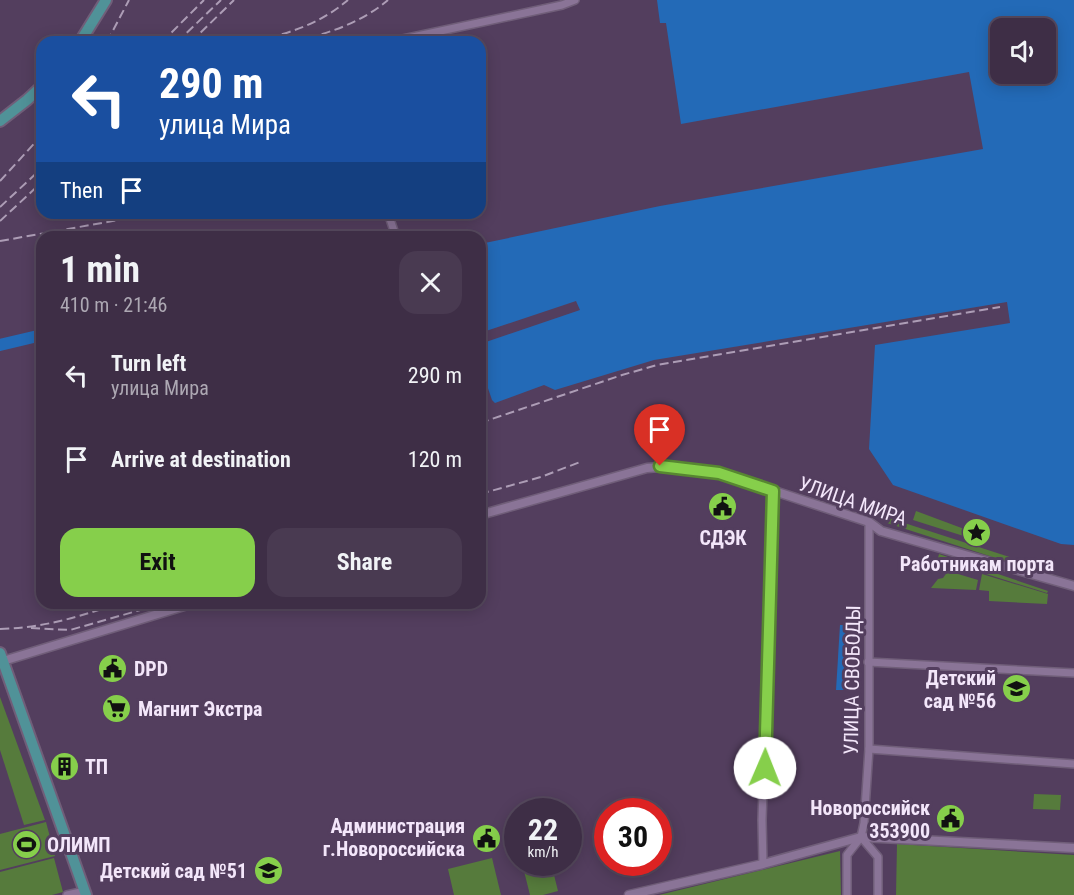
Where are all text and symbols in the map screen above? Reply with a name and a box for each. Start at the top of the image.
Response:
map controls [990,18,1056,84]
button: sound [990,18,1056,84]
text: 290 m [159,59,264,108]
icon: left [60,60,138,138]
text: улица Мира [159,109,291,141]
icon: arrive [115,174,148,207]
text: Then [60,178,103,203]
text: 1 min [60,249,140,291]
button: close [399,251,462,314]
text: 410 m · 21:46 [60,293,167,317]
text: Turn left [111,351,186,376]
icon: left [60,359,93,392]
text: 290 m [408,363,462,388]
text: улица Мира [111,376,209,400]
pin [634,404,685,466]
icon: arrive [643,413,676,446]
icon: arrive [60,443,93,476]
text: Arrive at destination [111,447,291,472]
text: 120 m [408,447,462,472]
street label: УЛИЦА МИРА [796,471,911,531]
public building icon: СДЭК [707,491,739,523]
place icon: Работникам порта [961,517,993,549]
place label: СДЭК [699,526,747,550]
button: Exit [60,528,255,597]
button: Share [267,528,462,597]
place label: Работникам порта [900,552,1054,576]
street label: УЛИЦА СВОБОДЫ [839,605,865,755]
public building icon: DPD [97,653,129,685]
place label: DPD [134,657,168,681]
place label: Детский сад №56 [924,666,996,713]
school or university icon: Детский сад №56 [1001,673,1033,705]
supermarket icon: Магнит Экстра [101,693,133,725]
place label: Магнит Экстра [138,697,263,721]
position arrow [733,736,797,800]
building icon: ТП [48,751,80,783]
place label: ТП [85,755,108,779]
place label: Новороссийск 353900 [810,796,930,843]
speed limit sign: 30 [594,798,672,876]
public building icon: Новороссийск 353900 [935,803,967,835]
text: 22 [528,812,558,847]
place label: Администрация г.Новороссийска [323,814,465,861]
public building icon: Администрация г.Новороссийска [470,822,502,854]
sports icon: ОЛИМП [10,829,42,861]
place label: ОЛИМП [47,833,111,857]
text: km/h [528,843,558,861]
school or university icon: Детский сад №51 [252,855,284,887]
place label: Детский сад №51 [100,859,247,883]

